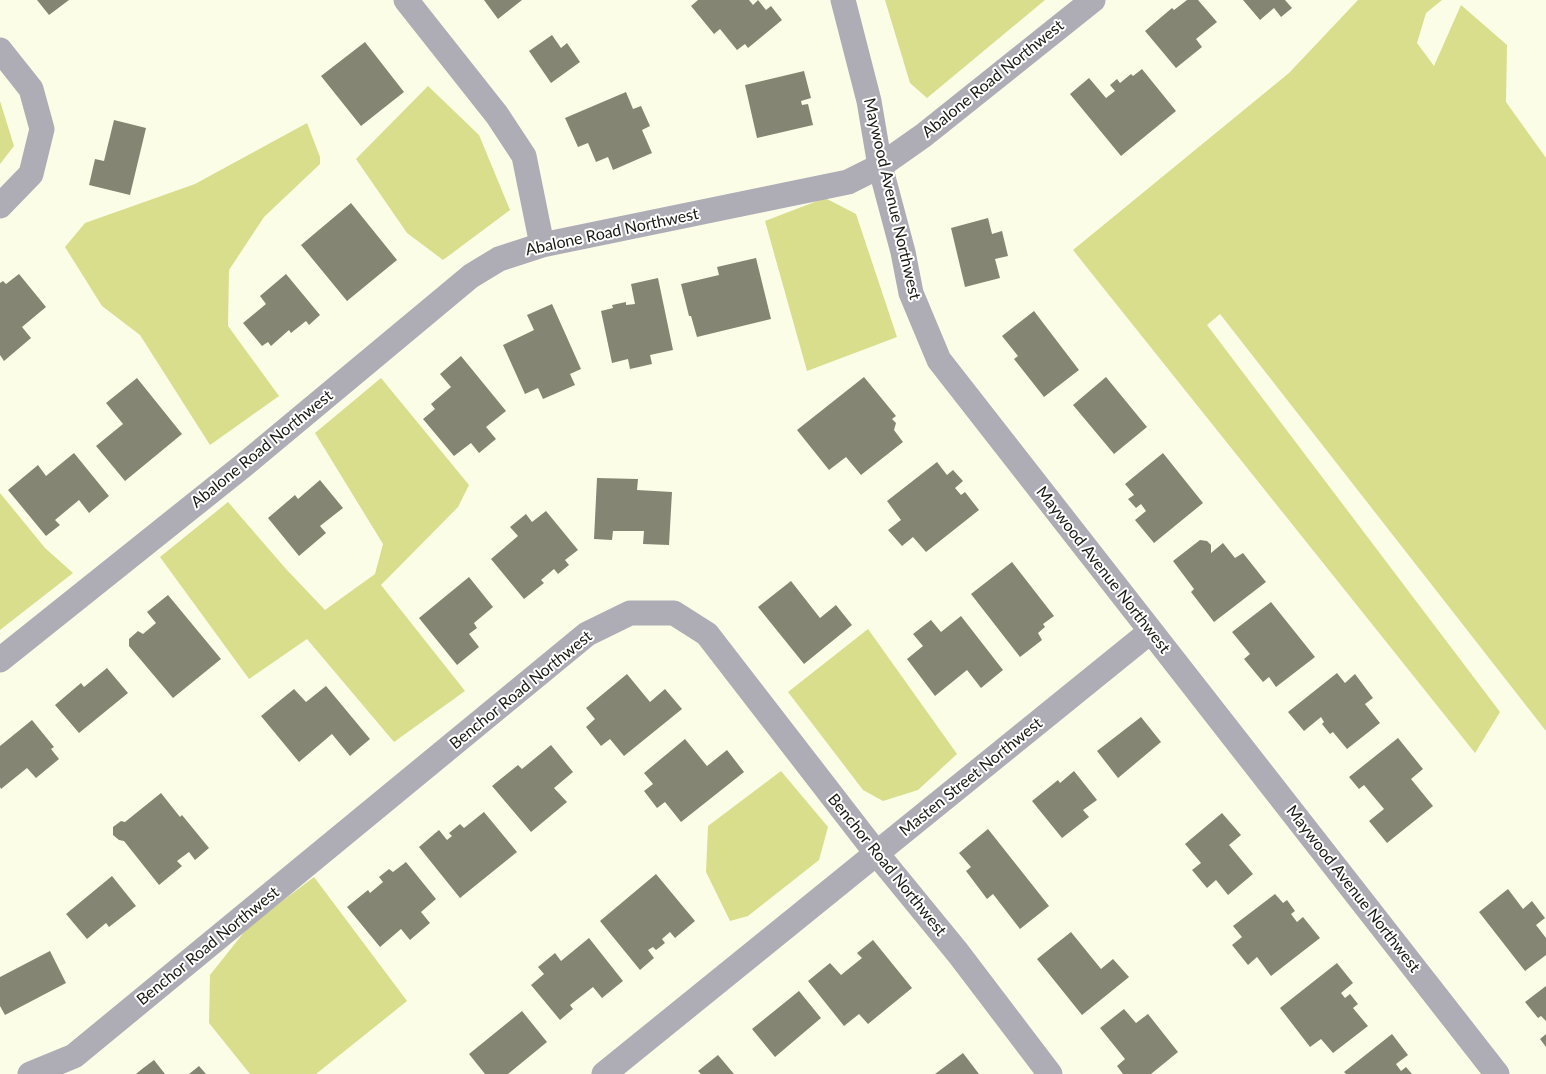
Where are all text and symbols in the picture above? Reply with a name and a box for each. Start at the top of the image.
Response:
street label: Abalone Road Northwest [918,16,1068,142]
street label: Maywood Avenue Northwest [859,96,925,302]
street label: Abalone Road Northwest [524,204,700,260]
street label: Abalone Road Northwest [187,386,337,512]
street label: Maywood Avenue Northwest [1032,483,1174,657]
street label: Benchor Road Northwest [446,627,596,753]
street label: Masten Street Northwest [896,714,1046,840]
street label: Benchor Road Northwest [824,790,950,940]
street label: Maywood Avenue Northwest [1282,802,1424,976]
street label: Benchor Road Northwest [133,883,283,1009]

